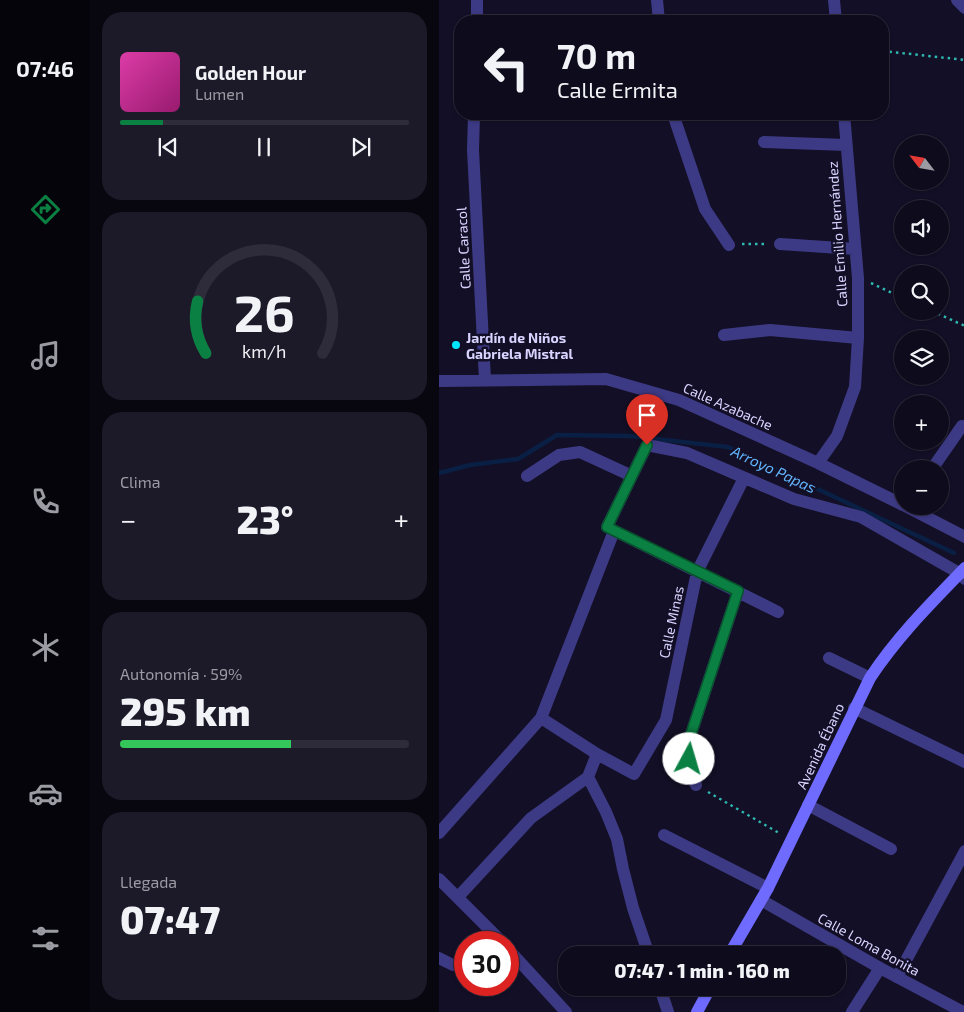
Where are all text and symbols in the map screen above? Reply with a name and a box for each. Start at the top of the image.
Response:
text: 70 m [557,34,636,76]
icon: left [474,35,539,100]
text: 07:46 [16,55,74,81]
text: Golden Hour [195,61,306,84]
text: Calle Ermita [557,76,678,102]
text: Lumen [195,84,244,103]
icon: previous [154,133,182,161]
icon: pause [250,133,278,161]
icon: next [347,133,375,161]
north arrow [894,135,949,190]
map controls [894,135,949,515]
street label: Calle Emilio Hernández [823,161,851,307]
icon: directions [28,192,63,227]
button: sound [894,200,949,255]
street label: Calle Caracol [452,206,474,290]
button: search [894,265,949,320]
text: 26 [234,280,295,342]
place label: Jardín de Niños Gabriela Mistral [466,329,573,362]
button: layers [894,330,949,385]
icon: music [28,338,63,373]
marker: Jardín de Niños Gabriela Mistral [450,339,462,351]
text: km/h [242,340,287,362]
street label: Calle Azabache [681,379,775,433]
pin [626,394,668,445]
button: + [894,395,949,450]
icon: arrive [633,401,661,429]
water label: Arroyo Papas [727,441,820,498]
button: − [894,460,949,515]
text: Clima [120,472,161,491]
icon: phone [28,484,63,519]
text: 23° [237,496,293,542]
text: − [120,502,136,536]
text: + [394,502,409,536]
street label: Calle Minas [655,584,687,660]
icon: climate [28,630,63,665]
text: Autonomía · 59% [120,664,242,683]
text: 295 km [120,688,251,734]
street label: Avenida Ébano [793,700,847,792]
position arrow [662,732,714,784]
icon: car [28,776,63,811]
text: Llegada [120,872,177,891]
text: 07:47 [120,896,220,942]
street label: Calle Loma Bonita [815,909,923,979]
icon: filters [28,921,63,956]
speed limit sign: 30 [454,931,519,996]
text: 07:47 · 1 min · 160 m [614,959,790,982]

